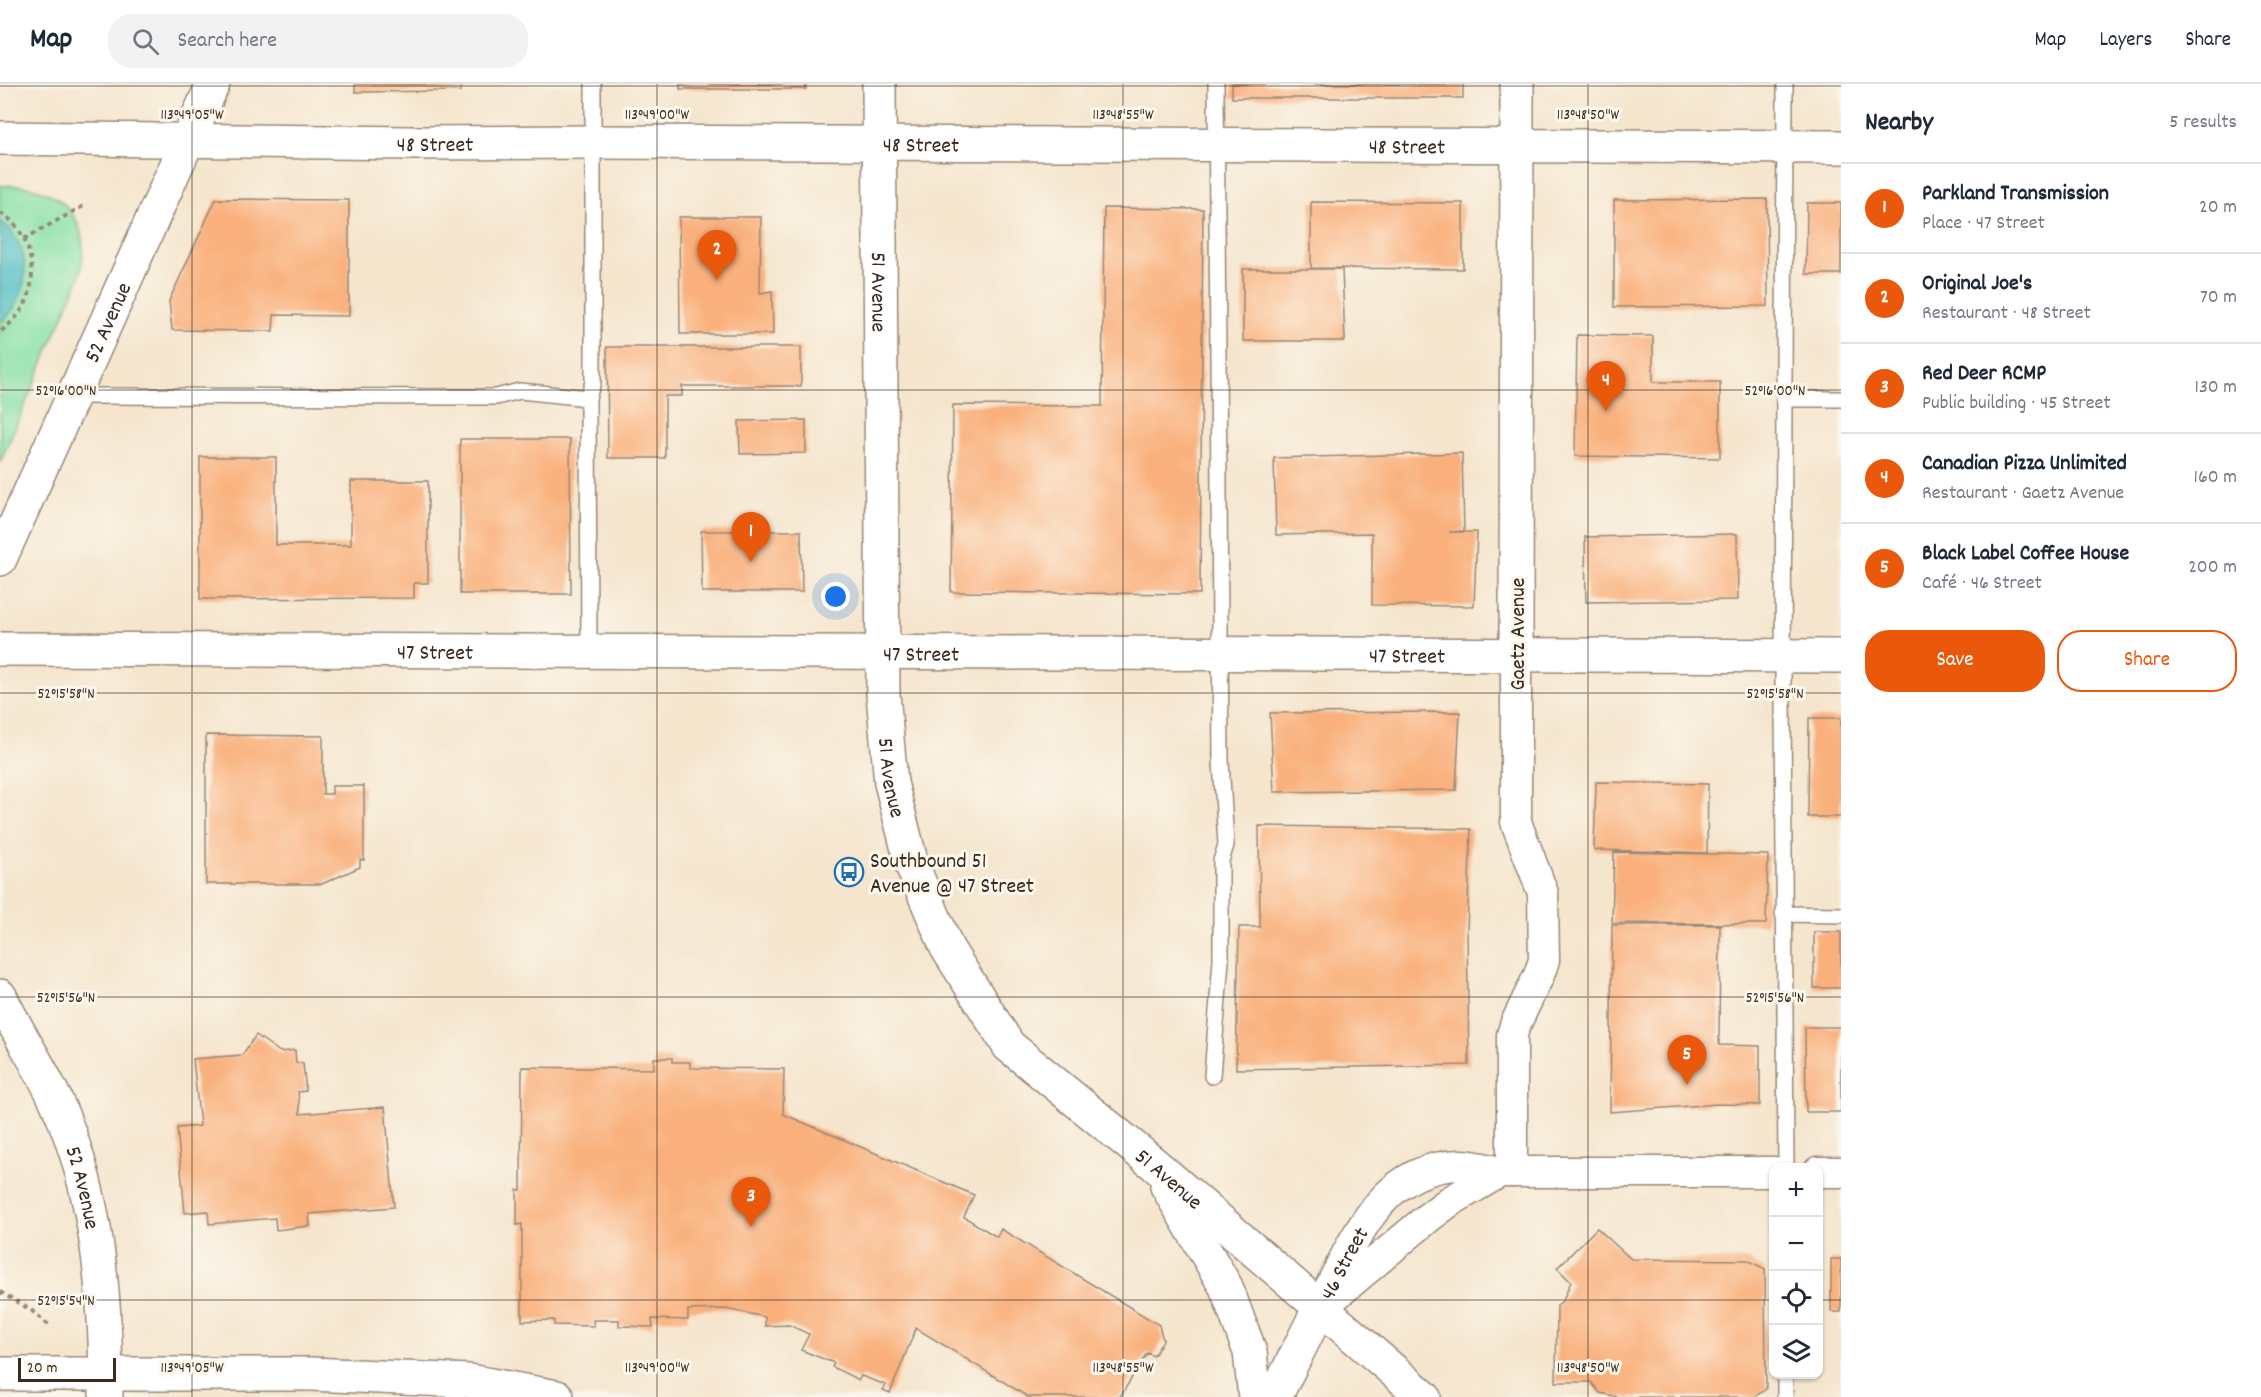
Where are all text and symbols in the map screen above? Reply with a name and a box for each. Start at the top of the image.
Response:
search box [108,14,528,68]
text: Map [30,21,72,61]
icon: search [129,25,162,58]
text: Search here [177,26,277,57]
text: Map [2035,26,2066,56]
text: Layers [2099,26,2152,56]
text: Share [2185,26,2231,56]
text: 113°49'05"W [160,105,224,127]
text: 113°49'00"W [625,105,690,127]
text: 113°48'55"W [1092,105,1154,127]
text: 113°48'50"W [1557,105,1620,127]
text: Nearby [1865,105,1933,142]
text: 5 results [2169,109,2237,137]
street label: 48 Street [396,131,473,162]
street label: 48 Street [883,131,959,162]
street label: 48 Street [1369,133,1445,164]
text: Parkland Transmission [1922,179,2109,210]
text: 1 [1882,194,1887,222]
text: 20 m [2199,194,2237,222]
text: Place · 47 Street [1922,210,2045,238]
pin: 2 [698,230,736,280]
street label: 51 Avenue [861,252,893,332]
text: Original Joe's [1922,269,2032,300]
street label: 52 Avenue [78,278,141,368]
text: 2 [1880,284,1889,312]
text: 70 m [2200,284,2237,312]
text: Restaurant · 48 Street [1922,300,2091,328]
text: Red Deer RCMP [1922,359,2046,390]
pin: 4 [1586,362,1626,411]
text: 3 [1880,374,1889,402]
text: 130 m [2195,374,2237,402]
text: 52°16'00"N [35,381,97,403]
text: 52°16'00"N [1744,381,1806,403]
text: Public building · 45 Street [1922,390,2111,418]
text: Canadian Pizza Unlimited [1922,449,2127,480]
text: 4 [1880,464,1889,492]
text: 160 m [2194,464,2237,492]
text: Restaurant · Gaetz Avenue [1922,480,2124,508]
pin: 1 [732,512,771,562]
text: Black Label Coffee House [1922,539,2129,570]
text: 5 [1880,554,1889,582]
text: 200 m [2188,554,2237,582]
text: Café · 46 Street [1922,570,2042,598]
street label: Gaetz Avenue [1504,578,1535,690]
your location [821,582,850,611]
button: Save [1865,630,2045,692]
button: Share [2057,630,2237,692]
street label: 47 Street [397,639,473,670]
street label: 47 Street [883,640,959,672]
street label: 47 Street [1369,642,1445,673]
text: 52°15'58"N [37,684,95,706]
text: 52°15'58"N [1746,684,1804,706]
street label: 51 Avenue [868,737,911,821]
place label: Southbound 51 Avenue @ 47 Street [870,847,1034,903]
bus stop icon: Southbound 51 Avenue @ 47 Street [833,856,865,888]
text: 52°15'56"N [37,988,95,1010]
text: 52°15'56"N [1746,988,1804,1010]
pin: 5 [1668,1036,1706,1085]
street label: 52 Avenue [56,1142,106,1232]
street label: 51 Avenue [1127,1143,1208,1218]
map controls [1769,1163,1823,1379]
button: + [1769,1163,1823,1217]
pin: 3 [732,1178,771,1227]
button: − [1769,1217,1823,1271]
street label: 46 Street [1314,1222,1378,1306]
button: locate [1769,1271,1823,1325]
text: 52°15'54"N [37,1291,95,1313]
button: layers [1769,1325,1823,1379]
scale bar [18,1355,116,1382]
text: 20 m [27,1357,57,1380]
text: 113°49'05"W [160,1358,224,1380]
text: 113°49'00"W [625,1358,690,1380]
text: 113°48'55"W [1092,1358,1154,1380]
text: 113°48'50"W [1557,1358,1620,1380]

